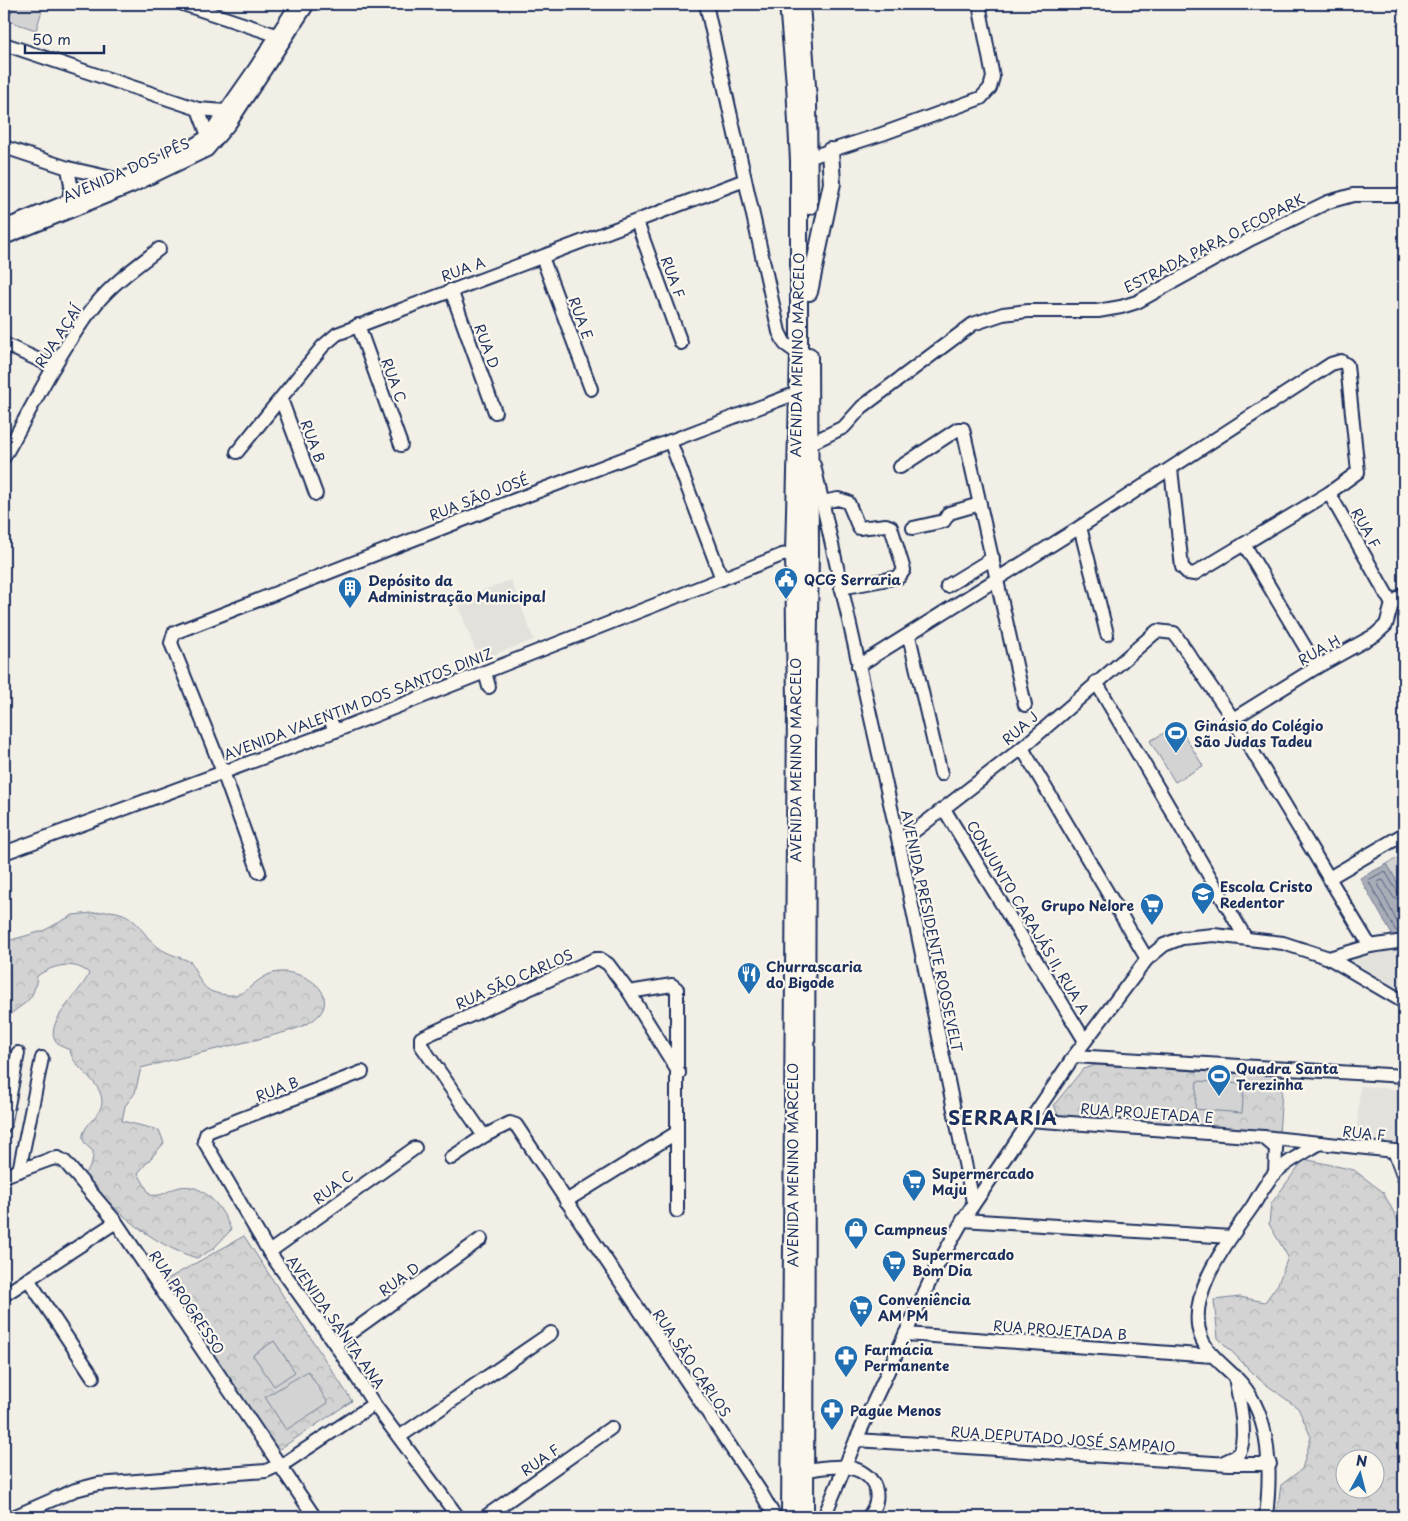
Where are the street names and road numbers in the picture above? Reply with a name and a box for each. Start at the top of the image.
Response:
street label: AVENIDA DOS IPÊS [59,133,193,207]
street label: ESTRADA PARA O ECOPARK [1120,188,1308,298]
street label: RUA A [438,251,488,287]
street label: RUA F [656,253,690,301]
street label: AVENIDA MENINO MARCELO [785,253,809,457]
street label: RUA E [564,294,598,342]
street label: RUA AÇAÍ [30,300,87,372]
street label: RUA D [469,321,505,371]
street label: RUA C [376,355,412,405]
street label: RUA B [296,417,330,465]
street label: RUA SÃO JOSÉ [426,468,532,526]
street label: RUA F [1346,504,1386,552]
street label: RUA H [1294,630,1344,670]
street label: AVENIDA VALENTIM DOS SANTOS DINIZ [220,643,496,765]
street label: AVENIDA MENINO MARCELO [785,658,806,862]
street label: RUA J [997,706,1043,750]
street label: AVENIDA PRESIDENTE ROOSEVELT [896,808,968,1054]
street label: CONJUNTO CARAJÁS II, RUA A [962,816,1095,1018]
street label: RUA SÃO CARLOS [452,944,576,1014]
street label: AVENIDA MENINO MARCELO [782,1063,803,1267]
street label: RUA B [253,1071,301,1107]
street label: RUA PROJETADA E [1080,1098,1214,1128]
street label: RUA F [1341,1120,1387,1146]
street label: RUA C [308,1165,358,1209]
street label: RUA PROGRESSO [144,1246,230,1358]
street label: AVENIDA SANTA ANA [282,1251,390,1393]
street label: RUA D [374,1257,424,1301]
street label: RUA SÃO CARLOS [648,1305,736,1421]
street label: RUA PROJETADA B [993,1315,1127,1345]
street label: RUA DEPUTADO JOSÉ SAMPAIO [950,1421,1176,1457]
street label: RUA F [516,1439,564,1481]

